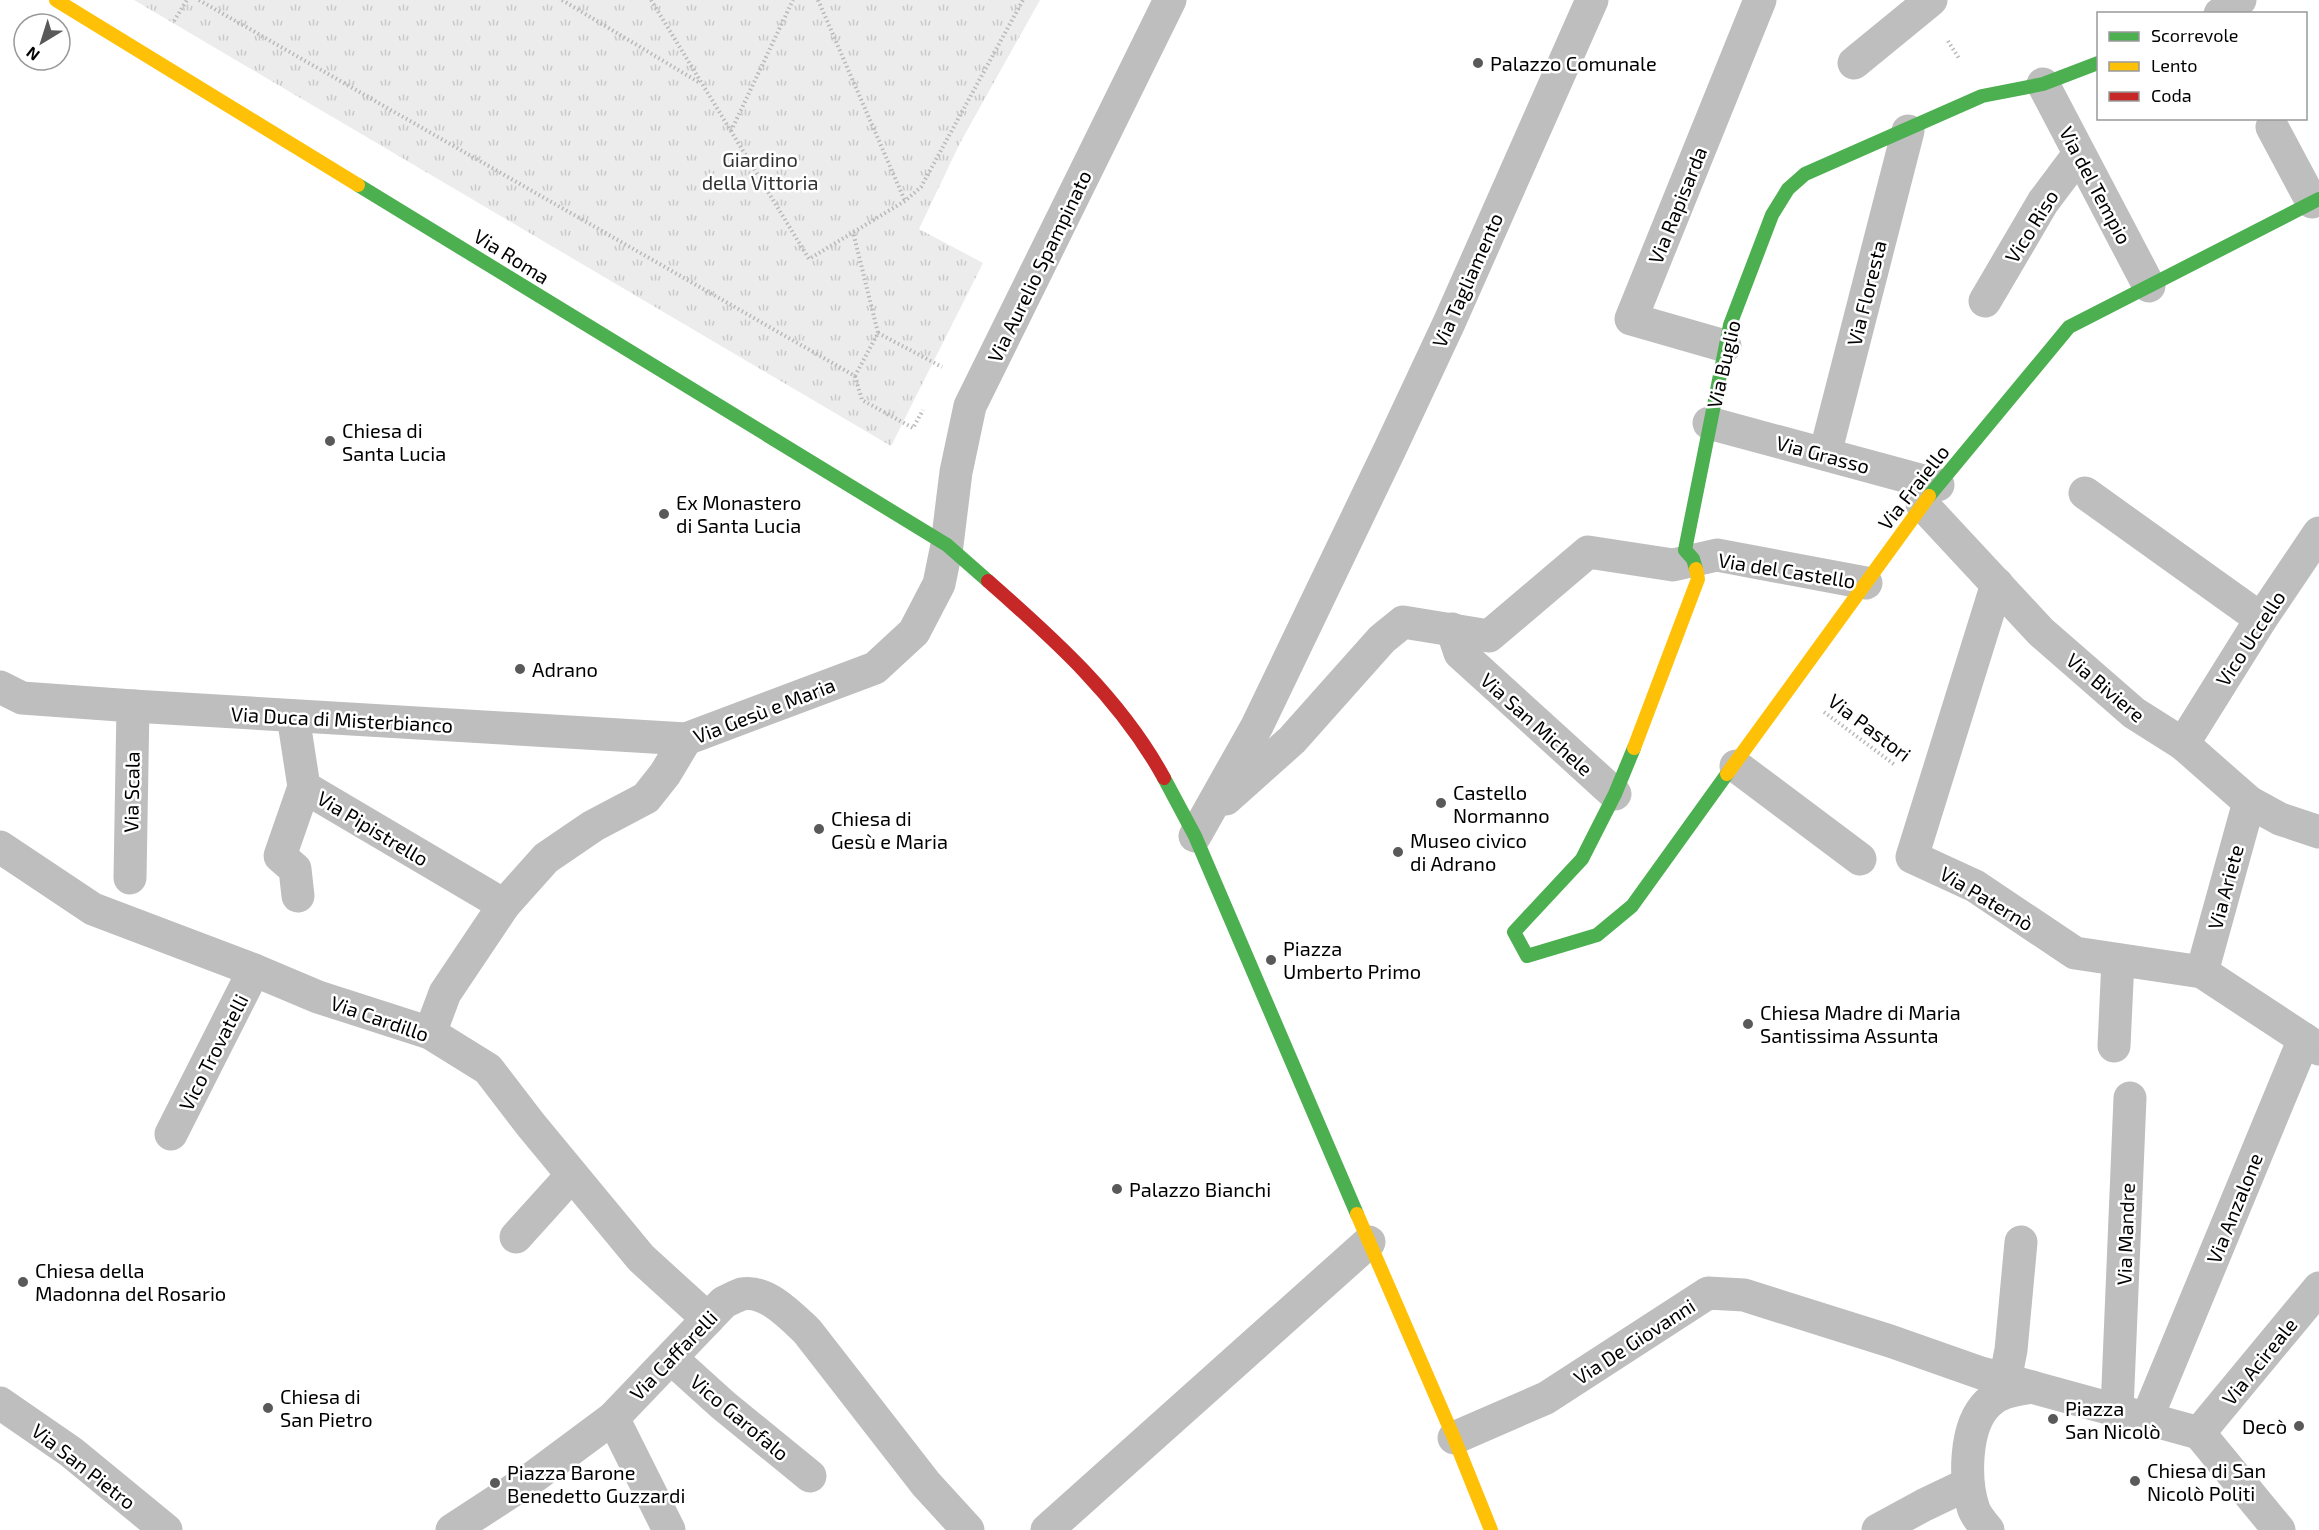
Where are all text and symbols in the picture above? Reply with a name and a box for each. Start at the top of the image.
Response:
north arrow [12,12,72,72]
legend [2097,12,2307,120]
text: Scorrevole [2151,24,2238,46]
text: N [22,43,43,65]
place label: Palazzo Comunale [1490,51,1657,75]
text: Lento [2151,54,2197,76]
marker: Palazzo Comunale [1471,56,1485,70]
text: Coda [2151,84,2192,106]
street label: Via del Tempio [2055,122,2137,248]
street label: Via Rapisarda [1643,143,1711,267]
park label: Giardino della Vittoria [702,147,818,194]
street label: Via Aurelio Spampinato [982,166,1096,366]
street label: Vico Riso [1999,185,2063,267]
street label: Via Tagliamento [1427,209,1507,351]
street label: Via Roma [470,223,554,289]
street label: Via Floresta [1841,238,1891,348]
street label: Via Buglio [1701,318,1745,410]
place label: Chiesa di Santa Lucia [342,418,446,465]
street label: Via Grasso [1774,430,1872,478]
marker: Chiesa di Santa Lucia [323,434,337,448]
street label: Via Fraiello [1872,440,1954,534]
place label: Ex Monastero di Santa Lucia [676,490,801,537]
marker: Ex Monastero di Santa Lucia [657,507,671,521]
street label: Via del Castello [1717,547,1857,593]
street label: Vico Uccello [2210,586,2290,690]
street label: Via Biviere [2062,647,2150,727]
place label: Adrano [532,657,598,681]
marker: Adrano [513,662,527,676]
street label: Via San Michele [1476,668,1598,780]
street label: Via Gesù e Maria [690,672,838,748]
street label: Via Pastori [1824,688,1916,766]
street label: Via Duca di Misterbianco [230,701,454,737]
street label: Via Scala [118,751,144,833]
place label: Castello Normanno [1453,780,1550,827]
street label: Via Pipistrello [313,785,433,871]
marker: Castello Normanno [1434,796,1448,810]
place label: Chiesa di Gesù e Maria [831,806,948,853]
marker: Chiesa di Gesù e Maria [812,822,826,836]
place label: Museo civico di Adrano [1410,828,1527,875]
street label: Via Ariete [2202,842,2248,932]
marker: Museo civico di Adrano [1391,845,1405,859]
street label: Via Paternò [1936,861,2038,935]
place label: Piazza Umberto Primo [1283,936,1421,983]
marker: Piazza Umberto Primo [1264,953,1278,967]
street label: Vico Trovatelli [173,990,253,1114]
street label: Via Cardillo [328,990,432,1046]
place label: Chiesa Madre di Maria Santissima Assunta [1760,1000,1961,1047]
marker: Chiesa Madre di Maria Santissima Assunta [1741,1017,1755,1031]
street label: Via Anzalone [2201,1149,2267,1267]
place label: Palazzo Bianchi [1129,1177,1271,1201]
marker: Palazzo Bianchi [1110,1182,1124,1196]
street label: Via Mandre [2111,1182,2139,1286]
place label: Chiesa della Madonna del Rosario [35,1258,226,1305]
marker: Chiesa della Madonna del Rosario [16,1275,30,1289]
street label: Via De Giovanni [1569,1293,1699,1389]
street label: Via Caffarelli [624,1305,722,1405]
street label: Via Acireale [2216,1312,2302,1410]
street label: Vico Garofalo [686,1369,794,1465]
place label: Chiesa di San Pietro [280,1384,373,1431]
place label: Piazza San Nicolò [2065,1396,2161,1443]
marker: Chiesa di San Pietro [261,1401,275,1415]
marker: Piazza San Nicolò [2046,1412,2060,1426]
place label: Decò [2242,1414,2287,1438]
street label: Via San Pietro [27,1418,141,1514]
marker: Decò [2292,1419,2306,1433]
place label: Chiesa di San Nicolò Politi [2147,1458,2266,1505]
place label: Piazza Barone Benedetto Guzzardi [507,1460,685,1507]
marker: Chiesa di San Nicolò Politi [2128,1474,2142,1488]
marker: Piazza Barone Benedetto Guzzardi [488,1476,502,1490]

